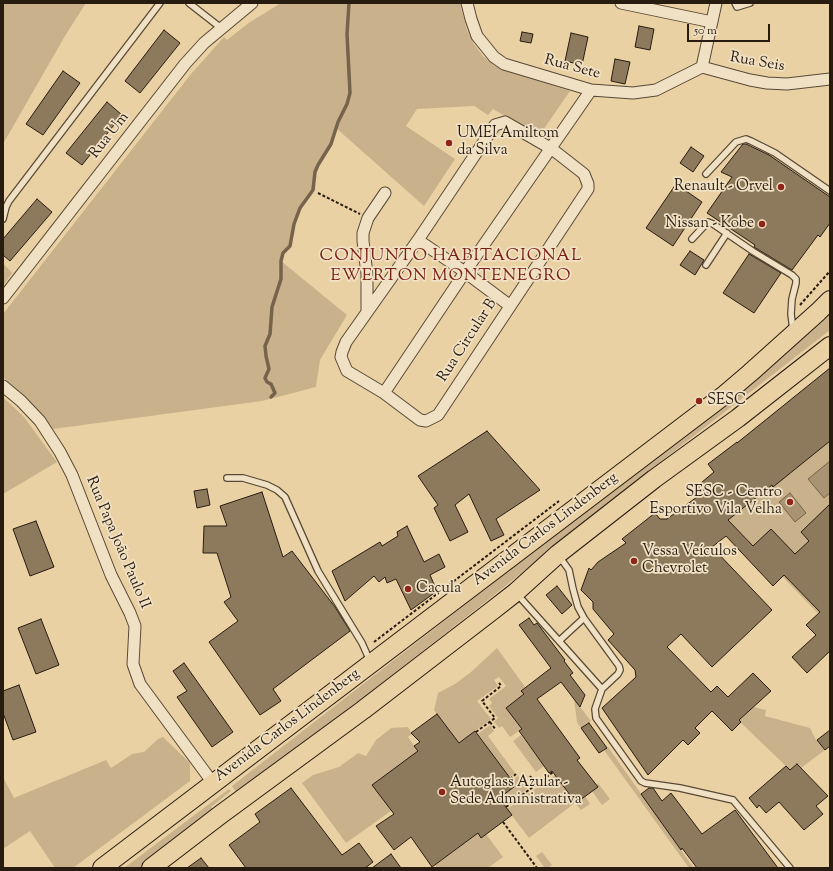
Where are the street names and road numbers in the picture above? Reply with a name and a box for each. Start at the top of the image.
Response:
street label: Rua Seis [728,49,786,77]
street label: Rua Sete [542,52,602,84]
street label: Rua Um [86,109,134,163]
street label: Rua Circular B [434,296,502,386]
street label: Avenida Carlos Lindenberg [470,470,622,590]
street label: Rua Papa João Paulo II [81,474,153,612]
street label: Avenida Carlos Lindenberg [212,666,364,786]

